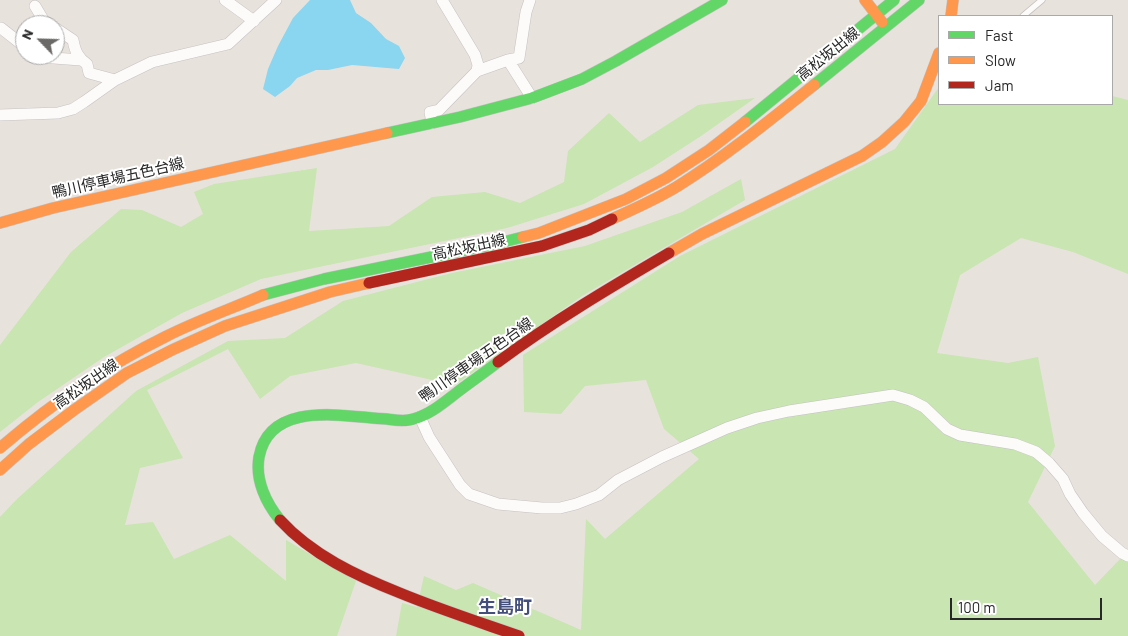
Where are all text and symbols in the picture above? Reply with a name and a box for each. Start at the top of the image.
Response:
north arrow [15,15,65,65]
legend [938,15,1113,105]
street label: 高松坂出線 [793,23,863,85]
text: N [17,26,36,42]
text: Fast [985,26,1013,44]
text: Slow [985,51,1016,69]
text: Jam [985,76,1014,94]
street label: 鴨川停車場五色台線 [50,154,186,202]
street label: 高松坂出線 [430,230,508,264]
street label: 鴨川停車場五色台線 [416,314,536,406]
street label: 高松坂出線 [50,355,122,413]
scale bar [953,588,1106,620]
district label: 生島町 [478,596,532,618]
text: 100 m [958,598,996,616]

